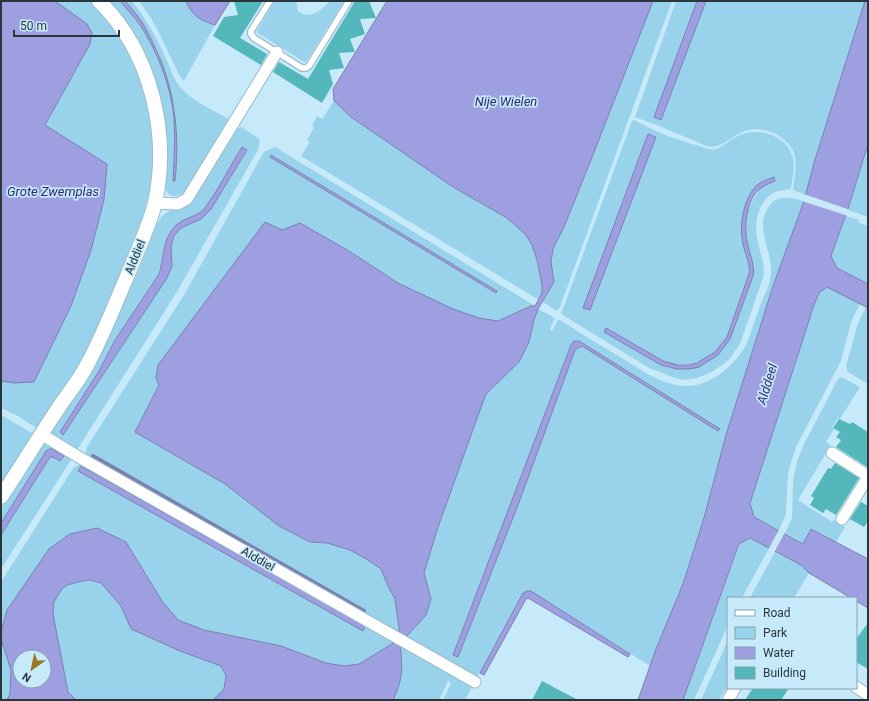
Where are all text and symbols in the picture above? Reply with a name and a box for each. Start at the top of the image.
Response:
scale bar [14,12,119,38]
text: 50 m [20,19,47,33]
water label: Nije Wielen [475,94,537,109]
water label: Grote Zwemplas [7,184,100,199]
street label: Alddiel [122,237,148,277]
water label: Alddeel [753,361,781,407]
street label: Alddiel [239,544,277,574]
legend [727,597,857,689]
text: Road [763,606,791,620]
text: Park [763,626,788,640]
text: Water [763,646,794,660]
north arrow [12,649,52,689]
text: Building [763,666,806,680]
text: N [20,669,34,685]

